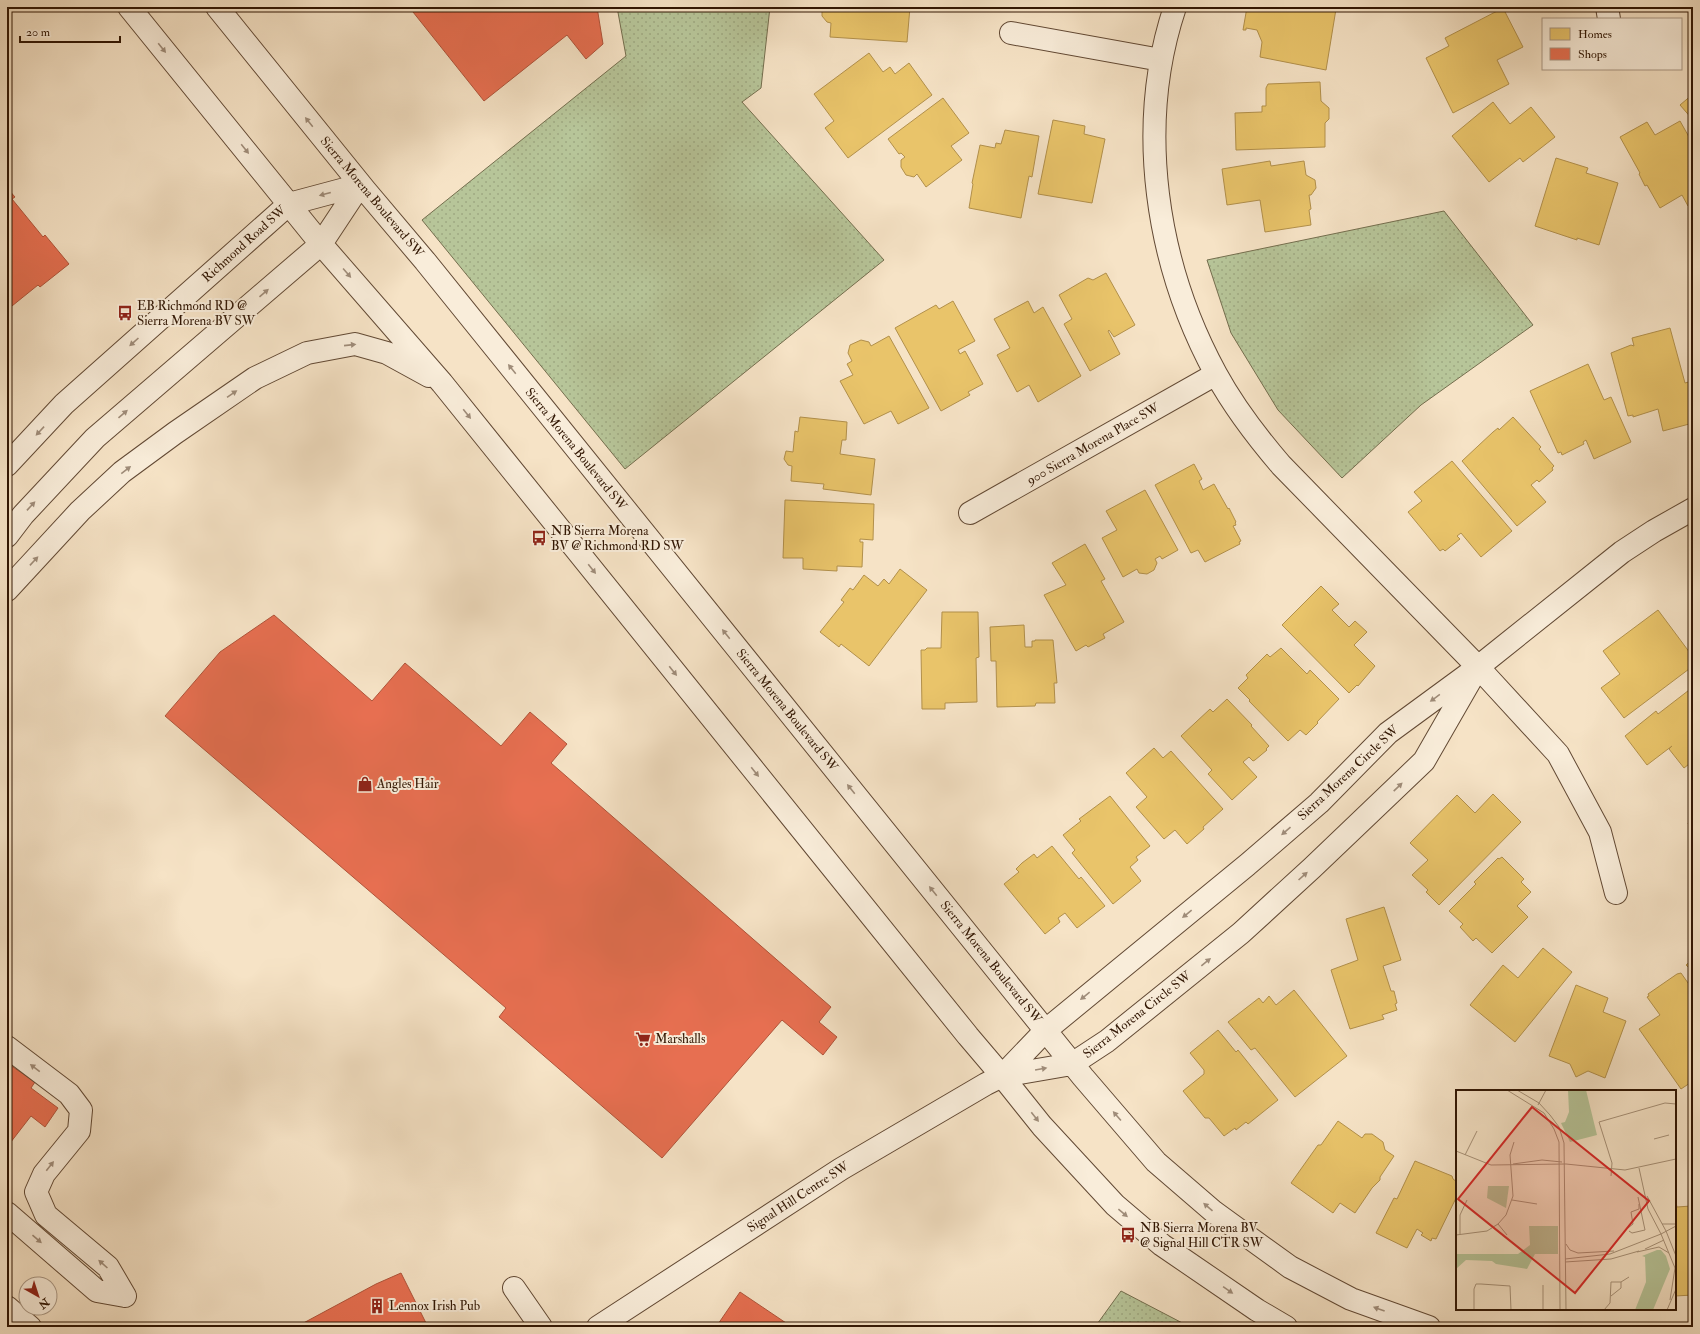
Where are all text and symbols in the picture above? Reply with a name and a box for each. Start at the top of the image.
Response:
scale bar [20,18,120,44]
legend [1542,18,1682,70]
text: 20 m [26,25,51,40]
text: Homes [1578,27,1612,42]
one-way arrow [158,43,167,54]
text: Shops [1578,47,1607,62]
one-way arrow [305,116,314,127]
street label: Sierra Morena Boulevard SW [317,133,428,261]
one-way arrow [240,143,249,154]
one-way arrow [318,191,330,197]
street label: Richmond Road SW [199,202,290,286]
one-way arrow [342,268,351,278]
one-way arrow [259,288,269,297]
place label: EB Richmond RD @ Sierra Morena BV SW [137,298,256,329]
bus stop icon: EB Richmond RD @ Sierra Morena BV SW [116,304,134,322]
one-way arrow [129,337,140,346]
one-way arrow [344,342,356,349]
one-way arrow [508,364,517,375]
street label: Sierra Morena Boulevard SW [522,385,631,514]
one-way arrow [226,390,237,398]
street label: 900 Sierra Morena Place SW [1023,399,1163,489]
one-way arrow [462,408,471,419]
one-way arrow [118,409,128,418]
one-way arrow [35,425,44,436]
one-way arrow [120,465,131,474]
one-way arrow [27,501,36,511]
place label: NB Sierra Morena BV @ Richmond RD SW [551,523,685,554]
bus stop icon: NB Sierra Morena BV @ Richmond RD SW [530,529,548,547]
one-way arrow [29,556,38,566]
one-way arrow [588,564,596,575]
one-way arrow [721,628,730,639]
street label: Sierra Morena Boulevard SW [733,646,842,775]
one-way arrow [669,665,678,676]
one-way arrow [1430,694,1441,703]
street label: Sierra Morena Circle SW [1294,722,1402,824]
one-way arrow [751,766,759,777]
shop icon: Angles Hair [356,775,374,793]
place label: Angles Hair [376,776,439,792]
one-way arrow [1392,782,1403,791]
one-way arrow [847,784,856,795]
one-way arrow [1282,826,1291,835]
one-way arrow [1299,872,1308,881]
one-way arrow [929,885,937,896]
street label: Sierra Morena Boulevard SW [937,898,1046,1027]
one-way arrow [1181,910,1192,919]
one-way arrow [1200,957,1211,966]
street label: Sierra Morena Circle SW [1080,968,1195,1062]
one-way arrow [1080,992,1091,1000]
supermarket icon: Marshalls [634,1030,652,1048]
place label: Marshalls [655,1031,706,1047]
one-way arrow [29,1064,40,1072]
one-way arrow [1035,1066,1047,1072]
inset map [1456,1090,1676,1310]
one-way arrow [1112,1111,1121,1121]
one-way arrow [1031,1112,1040,1123]
street label: Signal Hill Centre SW [744,1158,852,1236]
one-way arrow [46,1161,55,1172]
one-way arrow [1203,1203,1214,1212]
one-way arrow [1118,1208,1129,1217]
place label: NB Sierra Morena BV @ Signal Hill CTR SW [1140,1220,1264,1251]
bus stop icon: NB Sierra Morena BV @ Signal Hill CTR SW [1119,1226,1137,1244]
one-way arrow [31,1234,42,1243]
one-way arrow [98,1259,109,1268]
north arrow [18,1276,58,1316]
one-way arrow [1222,1286,1233,1294]
text: N [35,1295,53,1312]
building icon: Lennox Irish Pub [368,1297,386,1315]
place label: Lennox Irish Pub [389,1298,480,1314]
one-way arrow [1373,1306,1385,1312]

